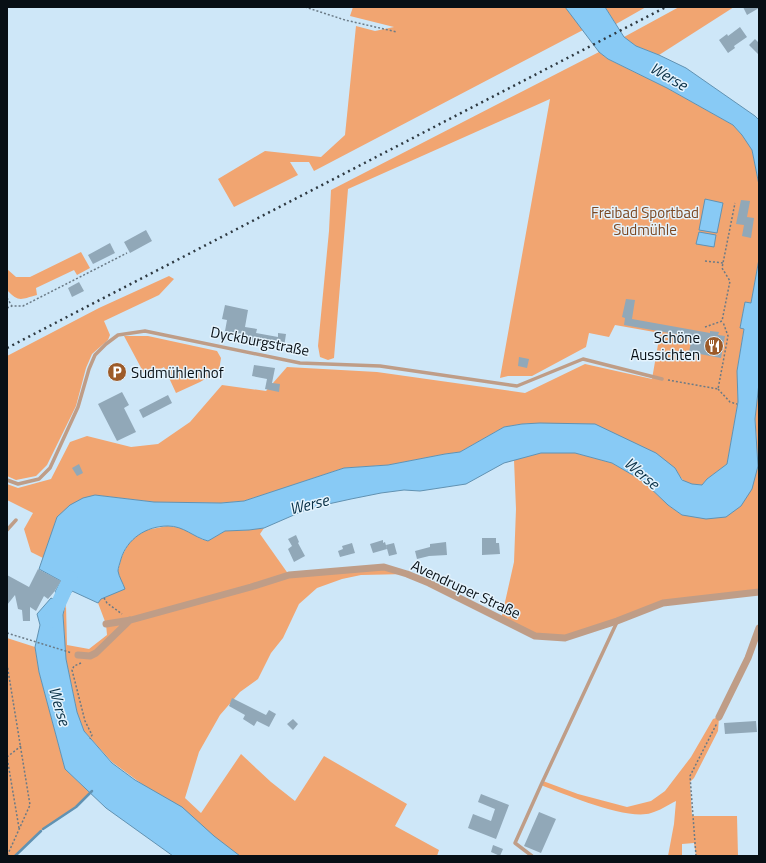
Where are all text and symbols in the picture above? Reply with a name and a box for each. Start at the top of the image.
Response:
water label: Werse [646,56,694,97]
park label: Freibad Sportbad Sudmühle [591,201,699,241]
street label: Dyckburgstraße [209,320,311,362]
place label: Schöne Aussichten [630,326,700,366]
restaurant icon: Schöne Aussichten [703,335,725,357]
parking icon: Sudmühlenhof [106,361,128,383]
place label: Sudmühlenhof [131,361,224,384]
water label: Werse [619,451,666,496]
water label: Werse [287,487,333,520]
street label: Avendruper Straße [407,554,525,624]
water label: Werse [43,684,77,730]

